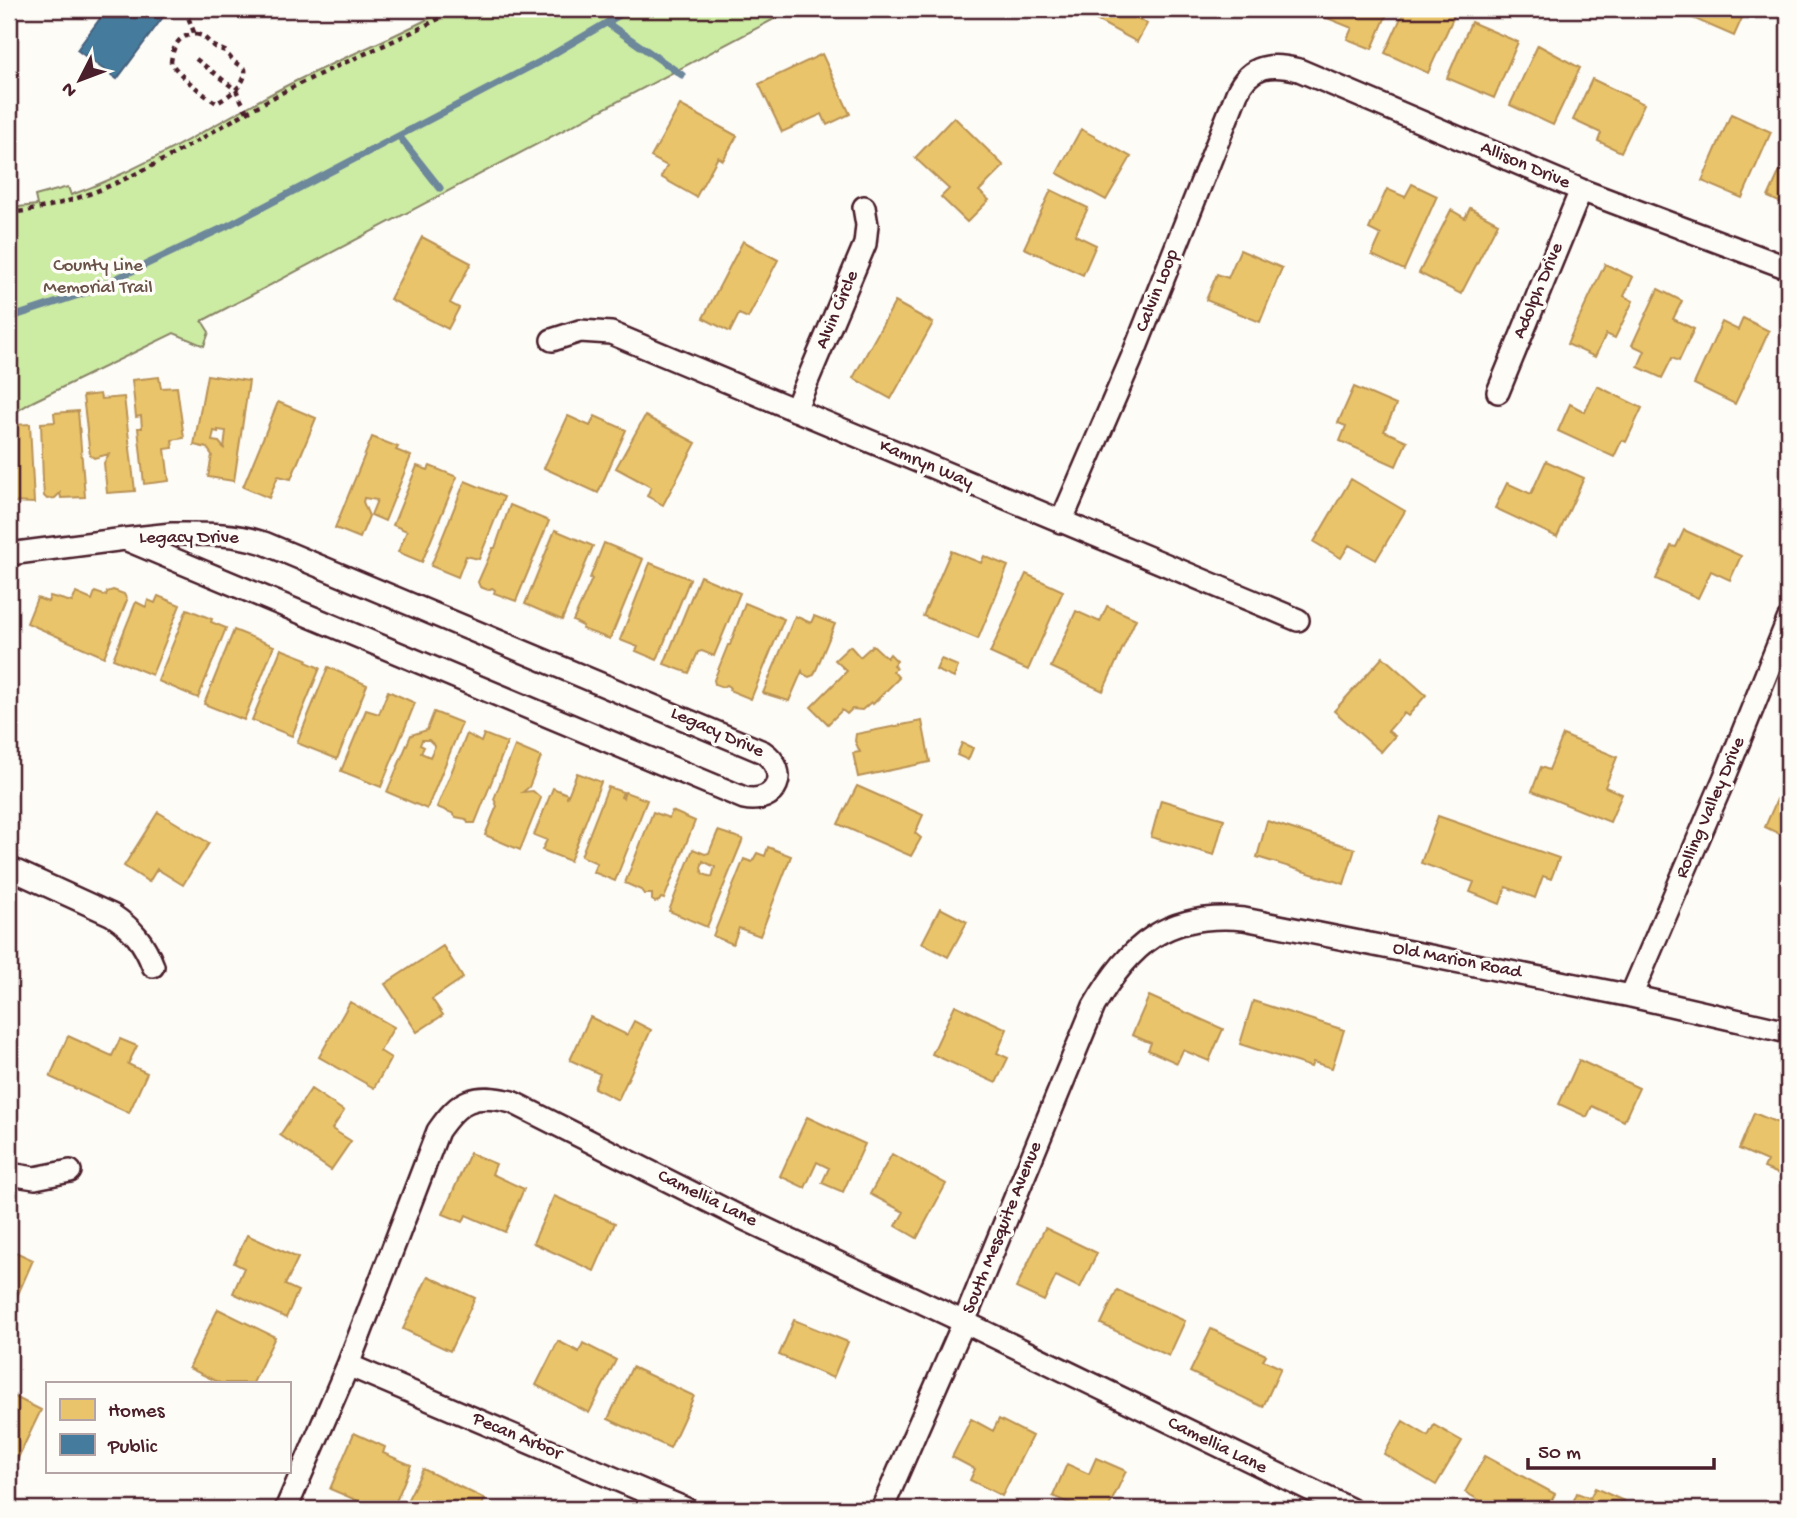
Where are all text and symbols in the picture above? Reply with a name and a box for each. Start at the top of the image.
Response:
north arrow [46,46,116,116]
text: N [57,77,83,101]
street label: Allison Drive [1477,137,1574,195]
street label: Adolph Drive [1509,239,1570,342]
street label: Calvin Loop [1131,246,1185,336]
park label: County Line Memorial Trail [43,255,153,300]
street label: Alvin Circle [811,267,865,353]
street label: Kamryn Way [875,435,977,495]
street label: Legacy Drive [139,527,239,550]
street label: Legacy Drive [667,702,767,764]
street label: Rolling Valley Drive [1671,734,1751,882]
street label: Old Marion Road [1391,937,1525,985]
street label: South Mesquite Avenue [958,1138,1048,1317]
street label: Camellia Lane [653,1165,761,1233]
legend [46,1382,290,1472]
text: Homes [108,1400,166,1425]
street label: Pecan Arbor [468,1407,567,1467]
street label: Camellia Lane [1163,1412,1271,1480]
scale bar [1528,1427,1713,1471]
text: Public [107,1436,158,1461]
text: 50 m [1538,1442,1581,1467]

